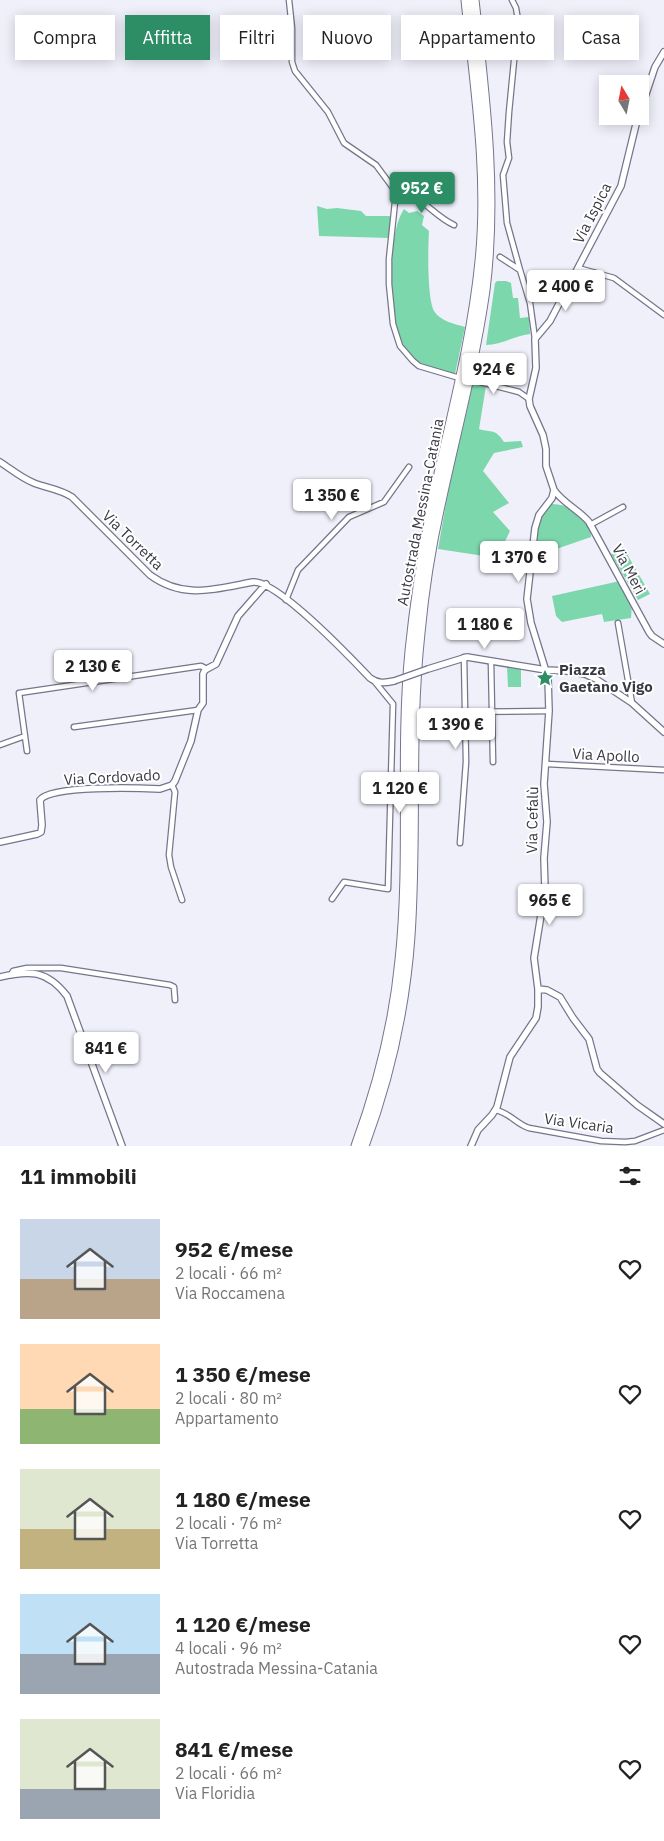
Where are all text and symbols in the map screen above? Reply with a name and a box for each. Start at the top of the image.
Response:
chip: Compra [15,15,115,60]
chip: Affitta [125,15,210,60]
chip: Filtri [220,15,293,60]
chip: Nuovo [303,15,391,60]
chip: Appartamento [401,15,554,60]
chip: Casa [564,15,639,60]
north arrow [599,75,649,125]
map controls [599,75,649,125]
pin: 952 € [387,172,457,214]
text: 952 € [401,178,443,198]
street label: Via Ispica [569,179,615,247]
pin: 2 400 € [520,270,612,312]
text: 2 400 € [538,276,594,296]
pin: 924 € [459,352,529,395]
text: 924 € [473,359,515,379]
street label: Autostrada Messina-Catania [393,417,447,607]
pin: 1 350 € [286,478,378,521]
text: 1 350 € [304,485,360,505]
street label: Via Torretta [98,506,168,574]
pin: 1 370 € [473,540,565,583]
street label: Via Merì [608,541,650,597]
text: 1 370 € [491,547,547,567]
pin: 1 180 € [439,608,531,650]
text: 1 180 € [457,614,513,634]
pin: 2 130 € [47,650,139,692]
text: 2 130 € [65,656,121,676]
place label: Piazza Gaetano Vigo [559,660,653,696]
place icon: Piazza Gaetano Vigo [535,668,555,688]
pin: 1 390 € [410,708,502,750]
text: 1 390 € [428,714,484,734]
street label: Via Apollo [572,744,640,766]
street label: Via Cordovado [63,765,161,789]
pin: 1 120 € [354,772,446,814]
text: 1 120 € [372,778,428,798]
street label: Via Cefalù [522,786,542,854]
pin: 965 € [515,884,585,926]
text: 965 € [529,890,571,910]
pin: 841 € [71,1032,141,1074]
text: 841 € [85,1038,127,1058]
street label: Via Vicaria [543,1109,615,1137]
text: 11 immobili [20,1162,137,1190]
icon: filters [616,1162,644,1190]
text: 952 €/mese [175,1235,293,1263]
icon: home [60,1239,120,1299]
icon: heart [616,1255,644,1283]
text: 2 locali · 66 m² [175,1263,282,1283]
text: Via Roccamena [175,1283,285,1303]
text: 1 350 €/mese [175,1360,311,1388]
icon: home [60,1364,120,1424]
icon: heart [616,1380,644,1408]
text: 2 locali · 80 m² [175,1388,282,1408]
text: Appartamento [175,1408,279,1428]
text: 1 180 €/mese [175,1485,311,1513]
icon: home [60,1489,120,1549]
icon: heart [616,1505,644,1533]
text: 2 locali · 76 m² [175,1513,282,1533]
text: Via Torretta [175,1533,258,1553]
text: 1 120 €/mese [175,1610,311,1638]
icon: home [60,1614,120,1674]
icon: heart [616,1630,644,1658]
text: 4 locali · 96 m² [175,1638,282,1658]
text: Autostrada Messina-Catania [175,1658,378,1678]
text: 841 €/mese [175,1735,293,1763]
icon: home [60,1739,120,1799]
icon: heart [616,1755,644,1783]
text: 2 locali · 66 m² [175,1763,282,1783]
text: Via Floridia [175,1783,255,1803]

